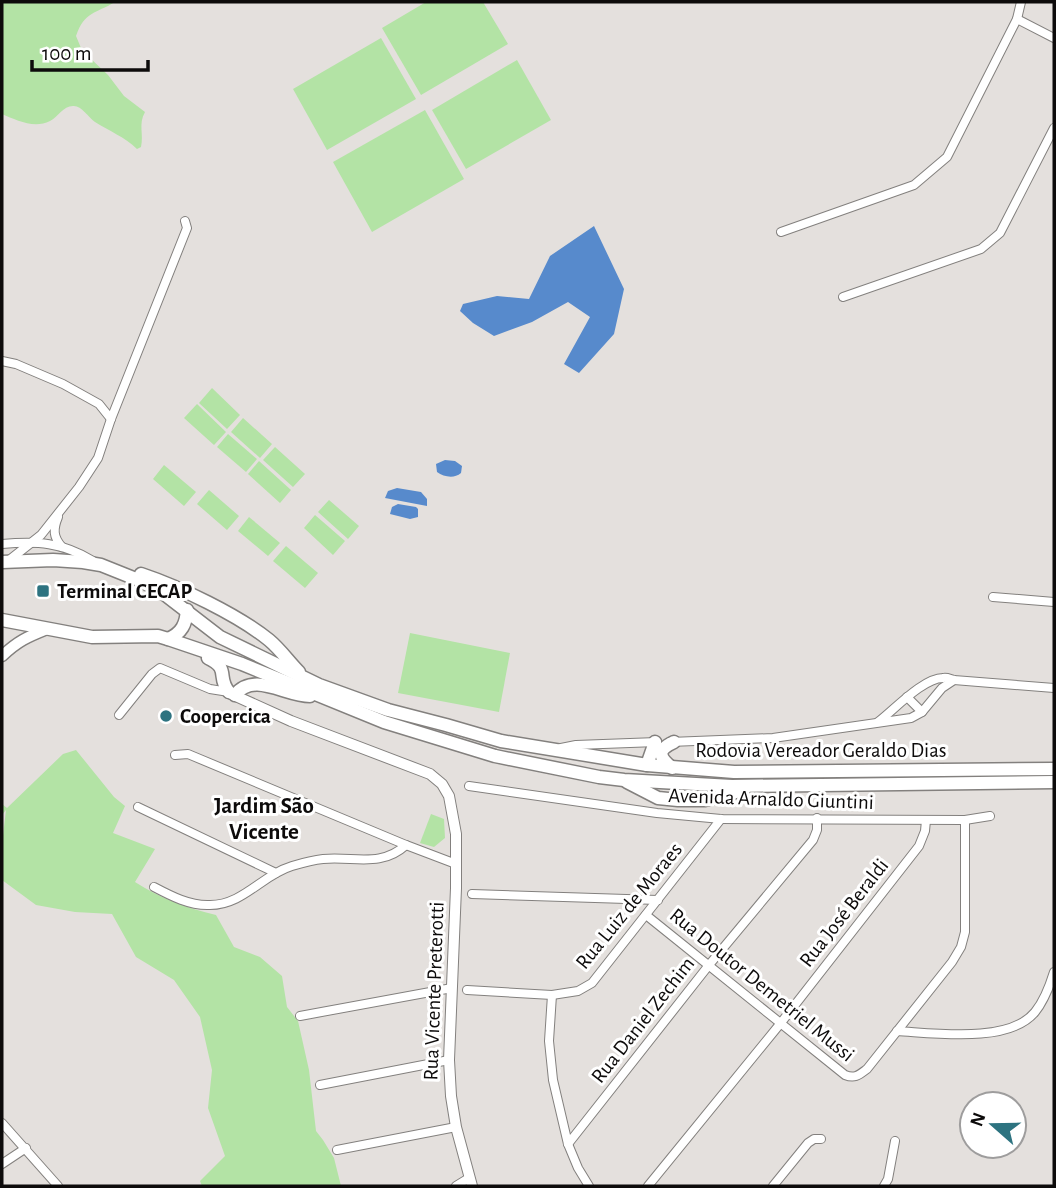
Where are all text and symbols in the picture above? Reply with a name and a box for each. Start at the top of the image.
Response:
scale bar [32,28,147,72]
text: 100 m [42,43,92,64]
place label: Terminal CECAP [57,581,192,602]
marker: Terminal CECAP [35,583,51,599]
place label: Coopercica [180,706,271,727]
marker: Coopercica [158,708,174,724]
street label: Rodovia Vereador Geraldo Dias [695,740,947,761]
street label: Avenida Arnaldo Giuntini [668,785,874,813]
district label: Jardim São Vicente [214,795,314,844]
street label: Rua Luiz de Moraes [572,839,686,973]
street label: Rua José Beraldi [796,855,892,971]
street label: Rua Vicente Preterotti [420,901,448,1081]
street label: Rua Doutor Demetriel Mussi [666,904,858,1066]
street label: Rua Daniel Zechim [587,953,699,1087]
north arrow [958,1090,1028,1160]
text: N [967,1110,990,1129]

